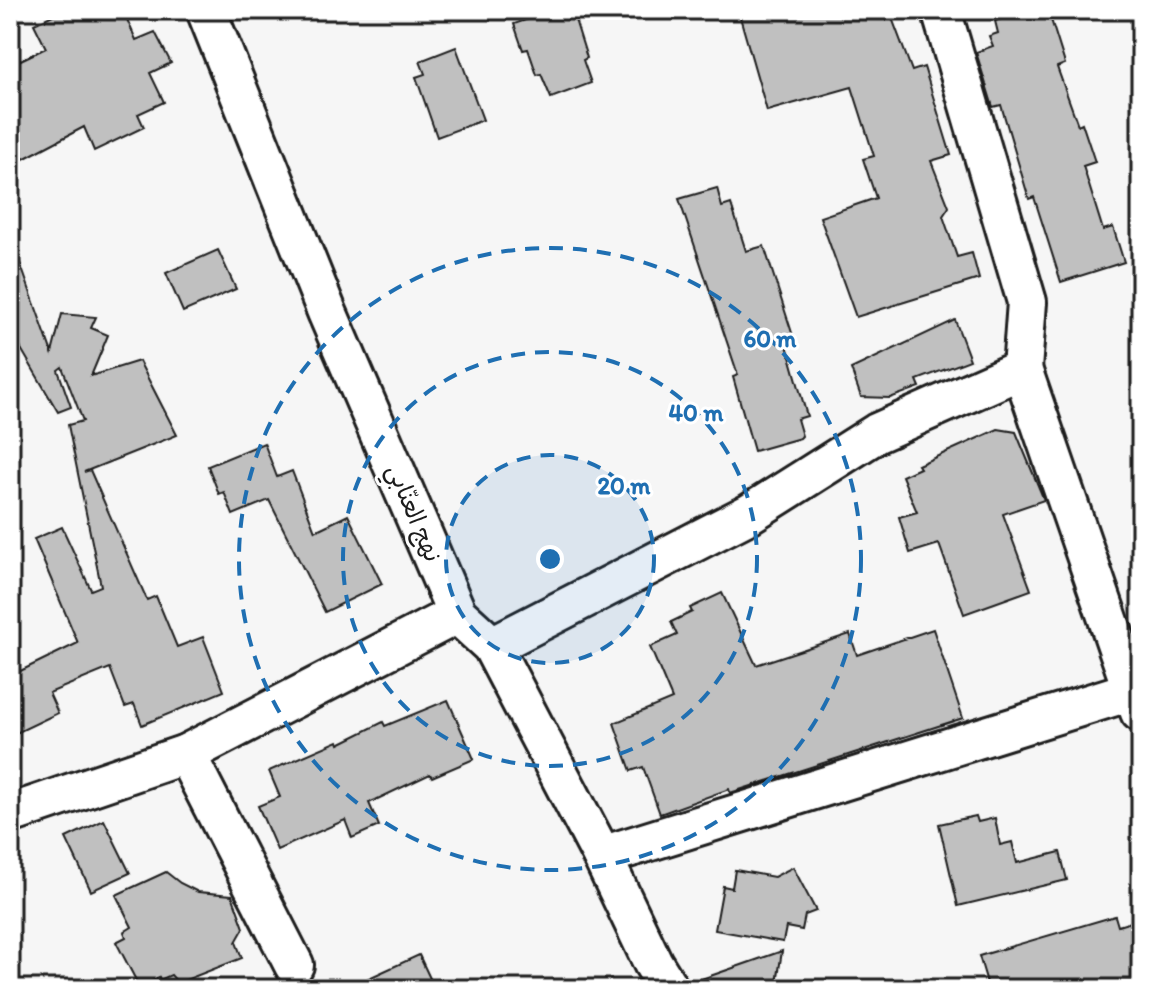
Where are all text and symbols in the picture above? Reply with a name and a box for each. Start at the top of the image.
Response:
text: 60 m [743,324,797,353]
text: 40 m [669,398,724,427]
street label: نهج العنّابي [374,459,448,569]
text: 20 m [598,471,651,500]
centre of rings [536,545,564,573]

